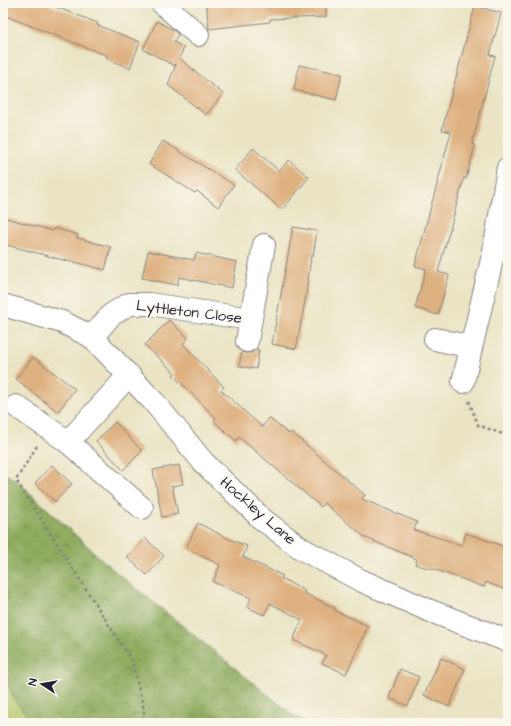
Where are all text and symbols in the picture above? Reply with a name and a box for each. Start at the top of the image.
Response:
street label: Lyttleton Close [135,295,243,330]
street label: Hockley Lane [215,472,301,551]
north arrow [22,664,62,704]
text: N [25,677,41,687]

